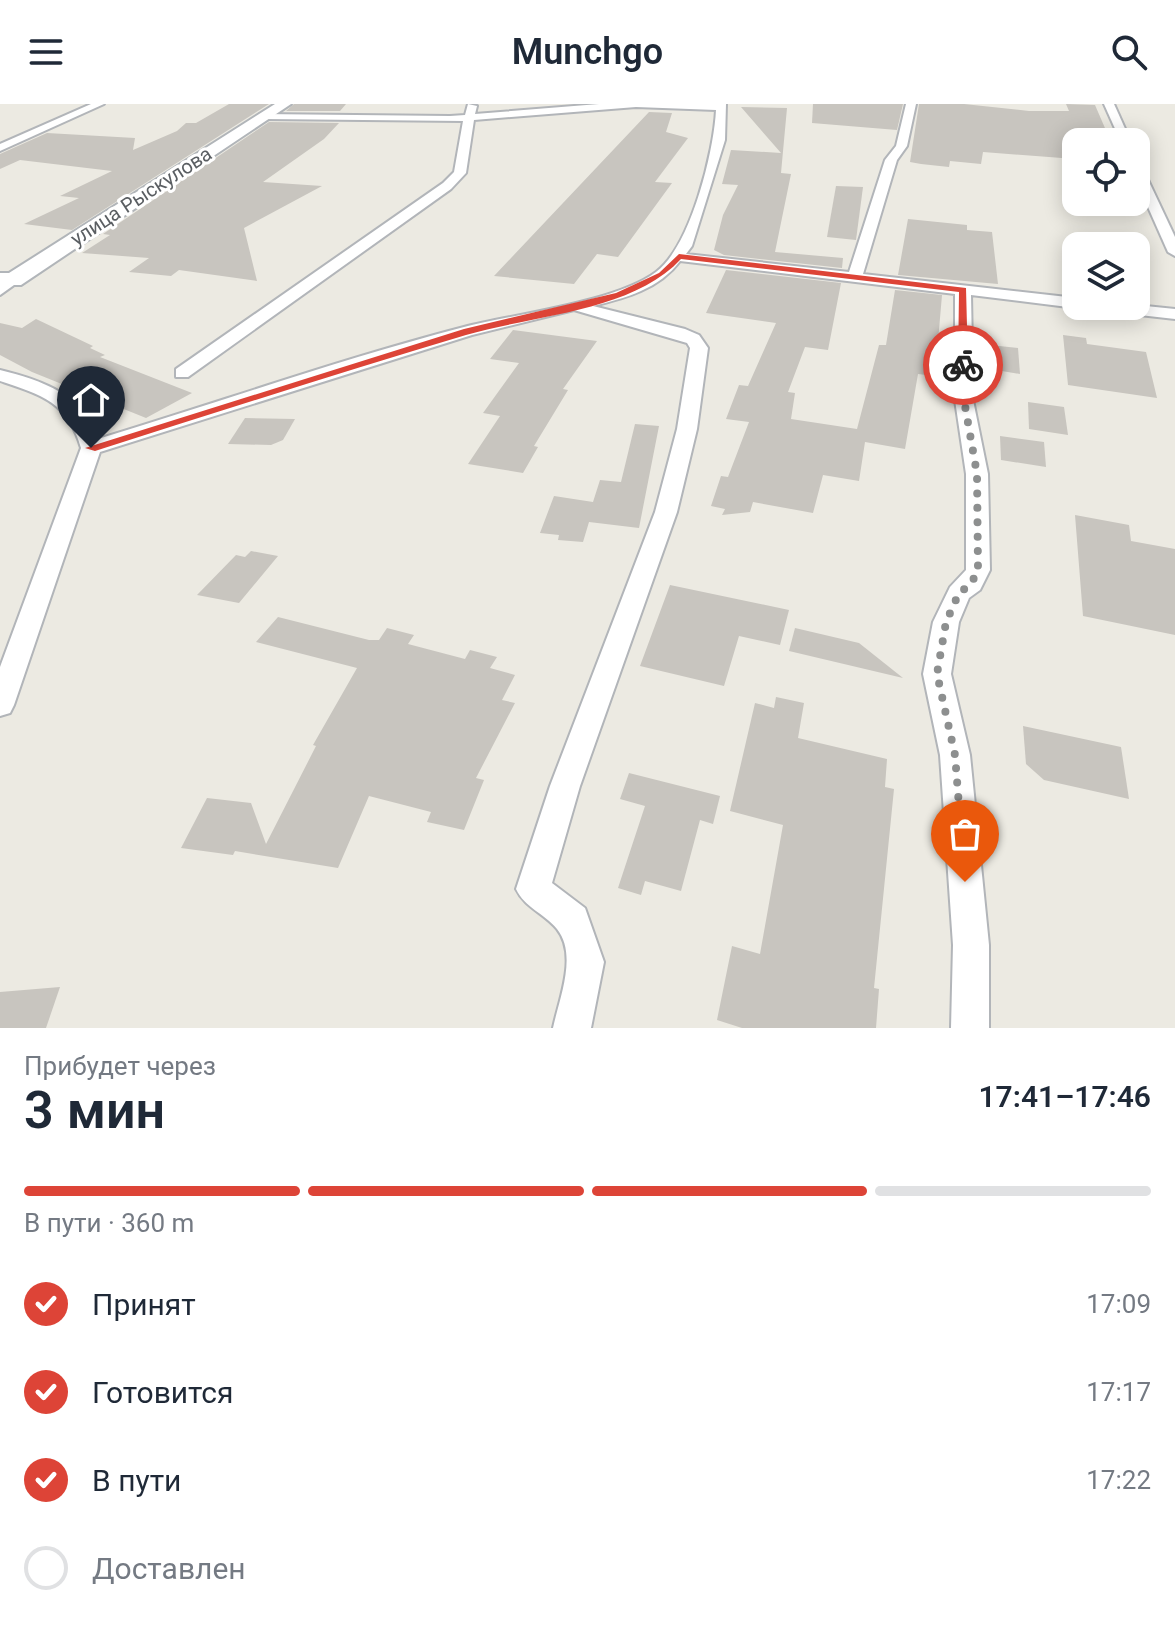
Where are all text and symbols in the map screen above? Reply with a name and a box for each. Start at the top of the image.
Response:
icon: menu [24,30,68,74]
icon: search [1107,30,1151,74]
text: Munchgo [512,31,663,73]
map controls [1062,128,1150,320]
button: locate [1062,128,1150,216]
street label: улица Рыскулова [66,141,216,251]
button: layers [1062,232,1150,320]
courier [923,325,1003,405]
icon: bike [941,343,985,387]
pin [57,366,125,448]
icon: home [69,378,113,422]
pin [931,800,999,882]
icon: bag [943,812,987,856]
text: Прибудет через [24,1051,216,1081]
text: 17:41–17:46 [978,1079,1151,1114]
text: 3 мин [24,1080,165,1141]
text: В пути · 360 m [24,1208,194,1238]
icon: check [24,1282,68,1326]
text: Принят [92,1287,196,1322]
text: 17:09 [1086,1289,1151,1319]
icon: check [24,1370,68,1414]
text: Готовится [92,1375,234,1410]
text: 17:17 [1086,1377,1151,1407]
icon: check [24,1458,68,1502]
text: В пути [92,1463,181,1498]
text: 17:22 [1086,1465,1151,1495]
text: Доставлен [92,1551,246,1586]

